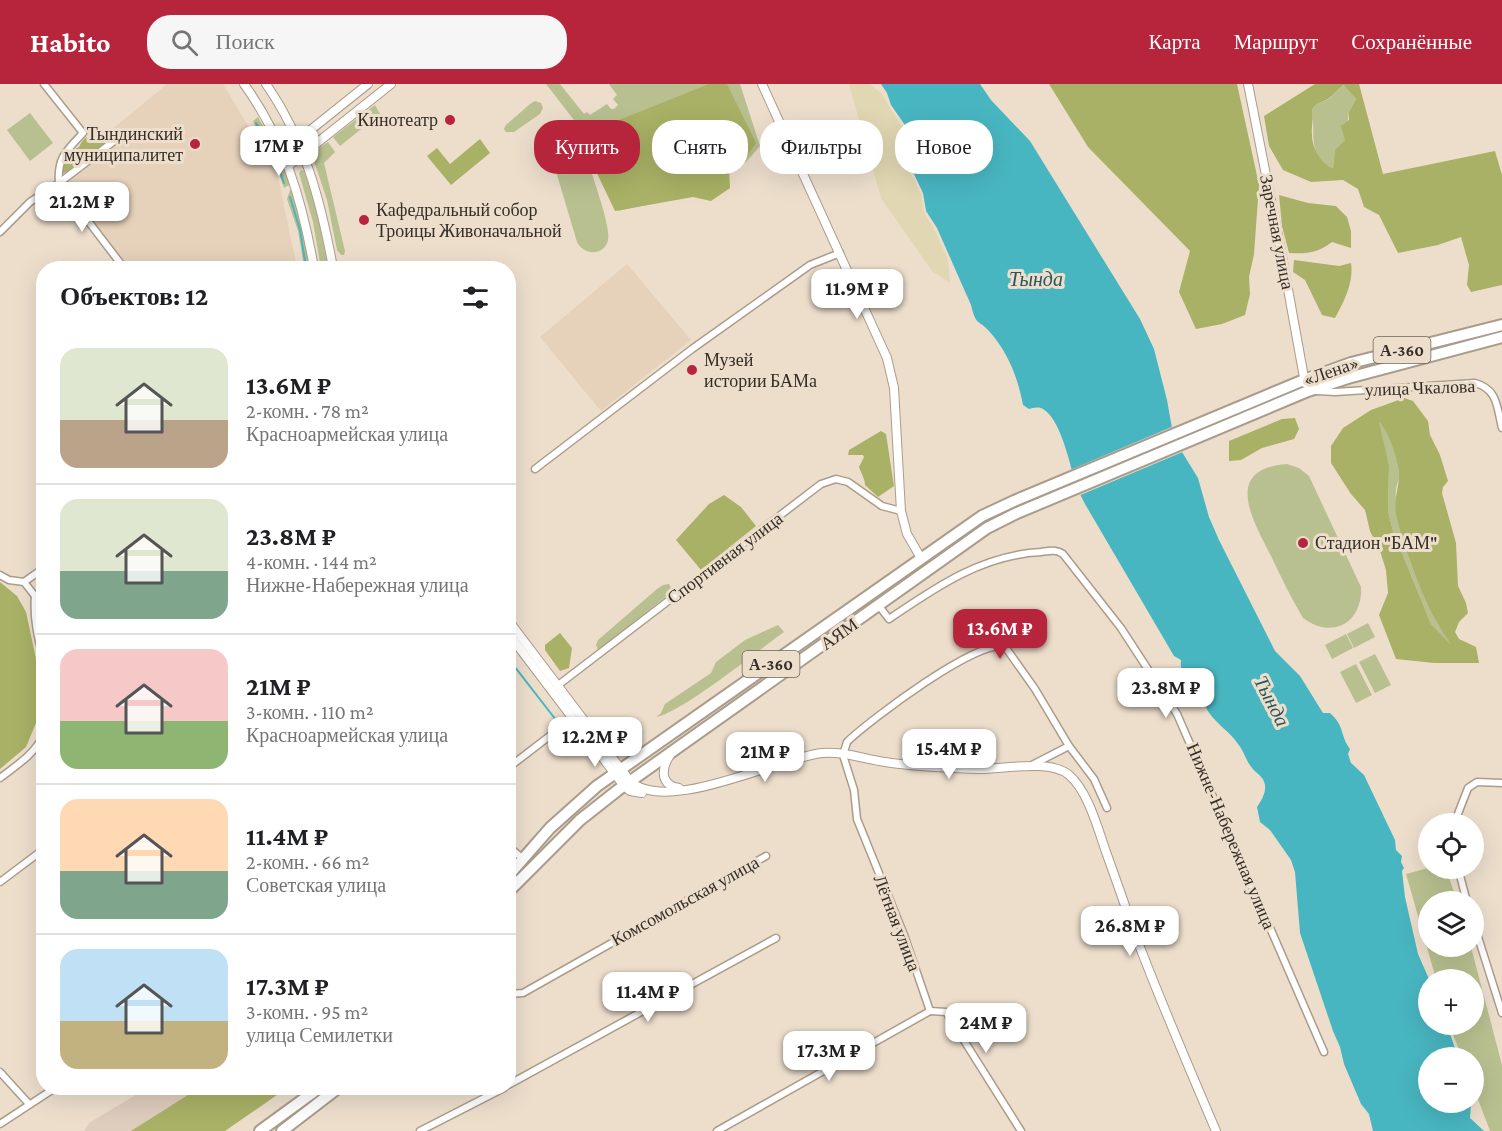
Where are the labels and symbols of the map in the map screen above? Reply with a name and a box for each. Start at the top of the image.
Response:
place label: Кинотеатр [357,110,438,130]
marker: Кинотеатр [443,113,457,127]
place label: Тындинский муниципалитет [64,124,183,165]
pin: 17M ₽ [237,126,321,177]
marker: Тындинский муниципалитет [188,137,202,151]
street label: Заречная улица [1256,173,1298,291]
pin: 21.2M ₽ [27,182,137,233]
place label: Кафедральный собор Троицы Живоначальной [376,200,562,241]
marker: Кафедральный собор Троицы Живоначальной [357,213,371,227]
water label: Тында [1009,268,1063,290]
pin: 11.9M ₽ [802,269,912,320]
road number: А-360 [1374,337,1430,363]
place label: Музей истории БАМа [704,350,817,391]
street label: «Лена» [1301,352,1361,390]
marker: Музей истории БАМа [685,363,699,377]
street label: улица Чкалова [1364,376,1476,400]
street label: Спортивная улица [663,508,787,608]
place label: Стадион "БАМ" [1315,533,1437,553]
marker: Стадион "БАМ" [1296,536,1310,550]
pin: 13.6M ₽ [945,609,1055,660]
street label: АЯМ [816,614,862,654]
road number: А-360 [742,651,800,677]
pin: 23.8M ₽ [1111,668,1221,719]
water label: Тында [1250,672,1294,730]
pin: 12.2M ₽ [540,717,650,768]
pin: 15.4M ₽ [894,729,1004,780]
pin: 21M ₽ [723,732,807,783]
street label: Нижне-Набережная улица [1183,740,1279,932]
street label: Комсомольская улица [608,852,762,950]
street label: Лётная улица [869,872,925,974]
pin: 26.8M ₽ [1075,906,1185,957]
pin: 11.4M ₽ [593,972,703,1023]
pin: 24M ₽ [944,1003,1028,1054]
pin: 17.3M ₽ [774,1031,884,1082]

